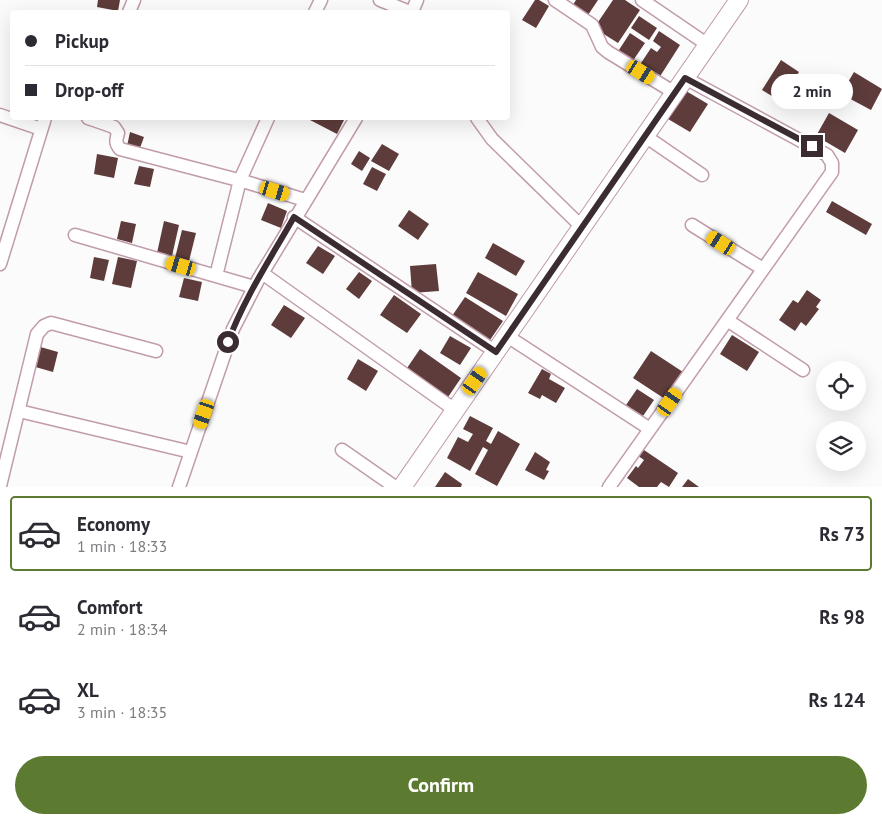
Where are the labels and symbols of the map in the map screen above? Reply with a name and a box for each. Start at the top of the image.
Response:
car [624,58,657,86]
callout: 2 min [771,74,853,108]
route end [801,135,823,157]
car [258,179,291,203]
car [704,229,737,257]
car [164,255,197,277]
route start [217,331,239,353]
car [460,364,489,398]
car [655,385,684,419]
car [192,397,215,431]

